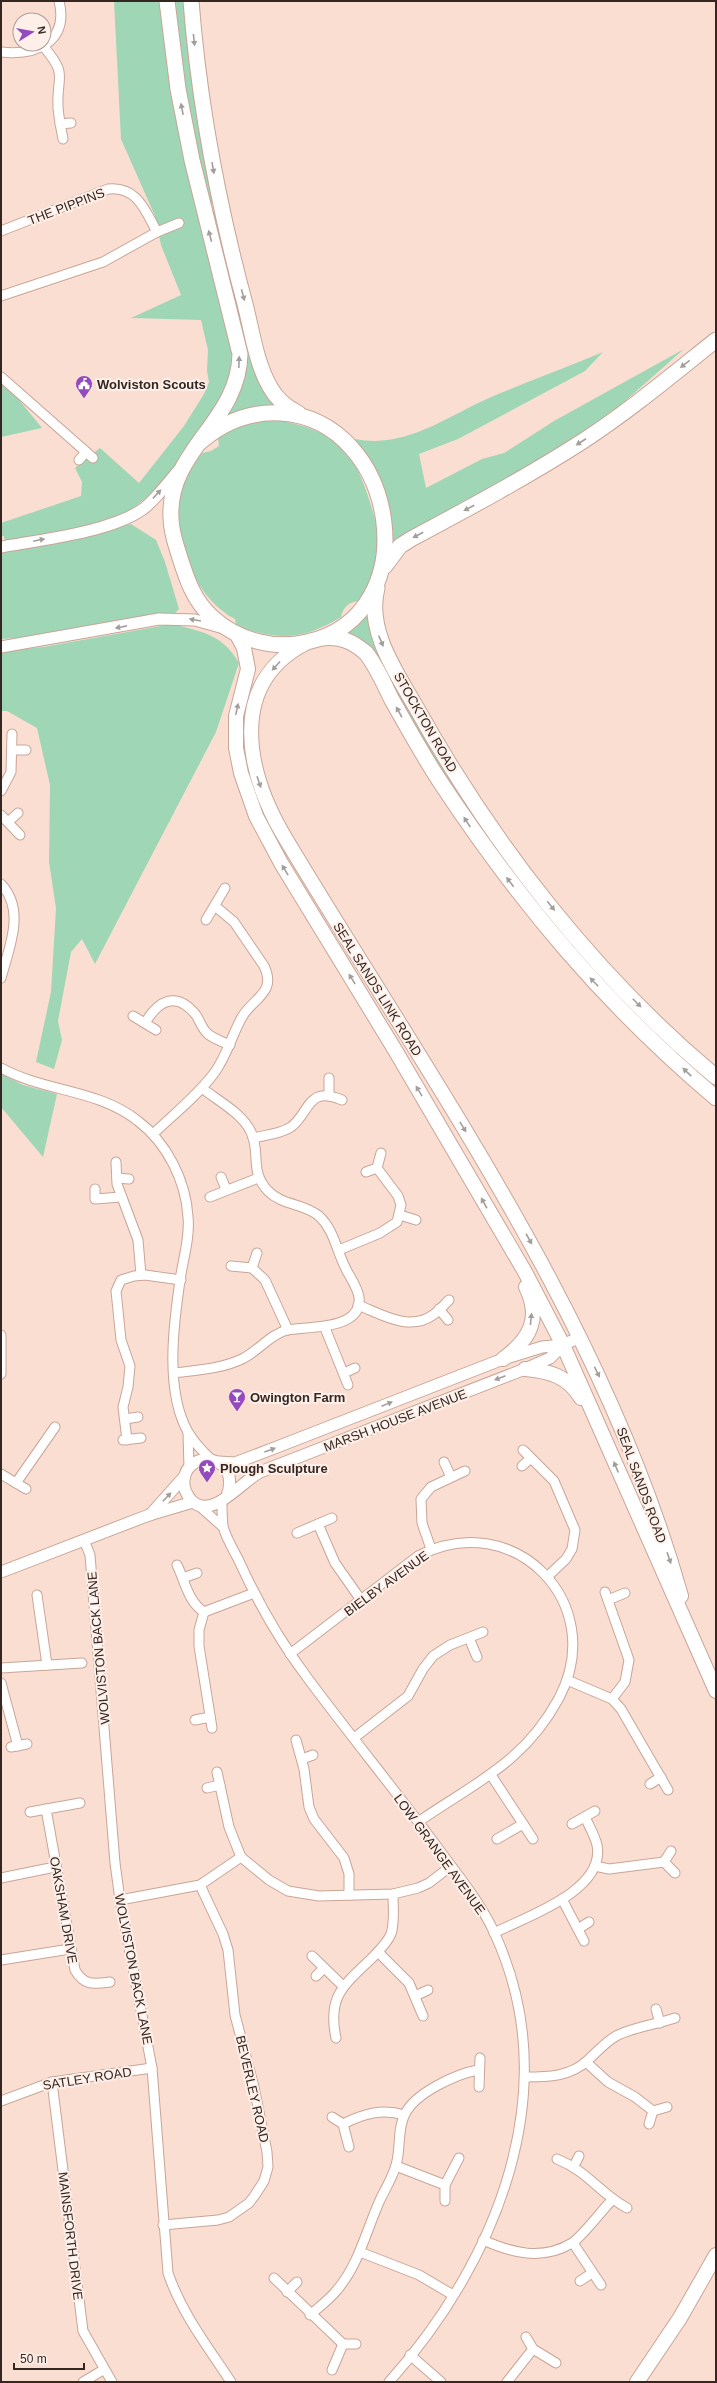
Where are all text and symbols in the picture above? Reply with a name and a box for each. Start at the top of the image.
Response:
north arrow [12,12,52,52]
text: N [35,25,48,35]
one-way arrow [191,34,197,46]
one-way arrow [179,103,185,115]
one-way arrow [210,162,216,175]
street label: THE PIPPINS [26,185,107,228]
one-way arrow [206,230,212,242]
one-way arrow [240,289,246,301]
one-way arrow [236,356,243,368]
one-way arrow [680,360,691,369]
public building icon: Wolviston Scouts [74,374,94,399]
place label: Wolviston Scouts [97,377,206,392]
one-way arrow [576,438,586,446]
one-way arrow [153,489,162,499]
one-way arrow [463,505,475,512]
one-way arrow [412,532,424,538]
one-way arrow [33,536,46,542]
one-way arrow [189,617,201,623]
one-way arrow [115,625,127,631]
one-way arrow [379,635,385,647]
one-way arrow [271,661,280,671]
street label: STOCKTON ROAD [391,670,460,775]
one-way arrow [234,703,240,715]
one-way arrow [395,706,402,718]
one-way arrow [256,777,262,789]
one-way arrow [463,817,471,827]
one-way arrow [281,865,289,875]
one-way arrow [506,877,514,887]
one-way arrow [546,900,555,911]
street label: SEAL SANDS LINK ROAD [330,920,425,1059]
one-way arrow [348,974,356,984]
one-way arrow [589,977,598,987]
one-way arrow [632,998,642,1008]
one-way arrow [681,1068,692,1077]
one-way arrow [416,1085,423,1096]
one-way arrow [459,1121,466,1133]
one-way arrow [481,1197,488,1209]
one-way arrow [526,1233,533,1245]
one-way arrow [528,1313,535,1325]
one-way arrow [594,1366,600,1378]
one-way arrow [494,1376,506,1382]
street label: MARSH HOUSE AVENUE [321,1386,469,1455]
bar icon: Owington Farm [227,1387,247,1412]
place label: Owington Farm [250,1390,345,1405]
one-way arrow [381,1400,393,1406]
street label: SEAL SANDS ROAD [614,1425,669,1545]
one-way arrow [264,1447,276,1453]
place icon: Plough Sculpture [197,1458,217,1483]
place label: Plough Sculpture [220,1461,328,1476]
one-way arrow [613,1461,619,1473]
one-way arrow [162,1492,172,1502]
street label: BIELBY AVENUE [341,1548,432,1619]
one-way arrow [666,1553,672,1565]
street label: WOLVISTON BACK LANE [84,1571,113,1725]
street label: LOW GRANGE AVENUE [391,1791,488,1918]
street label: OAKSHAM DRIVE [47,1855,80,1965]
street label: WOLVISTON BACK LANE [112,1892,156,2046]
street label: BEVERLEY ROAD [233,2034,272,2144]
street label: SATLEY ROAD [42,2064,133,2093]
street label: MAINSFORTH DRIVE [55,2171,86,2301]
scale bar [14,2345,84,2371]
text: 50 m [20,2352,47,2366]

